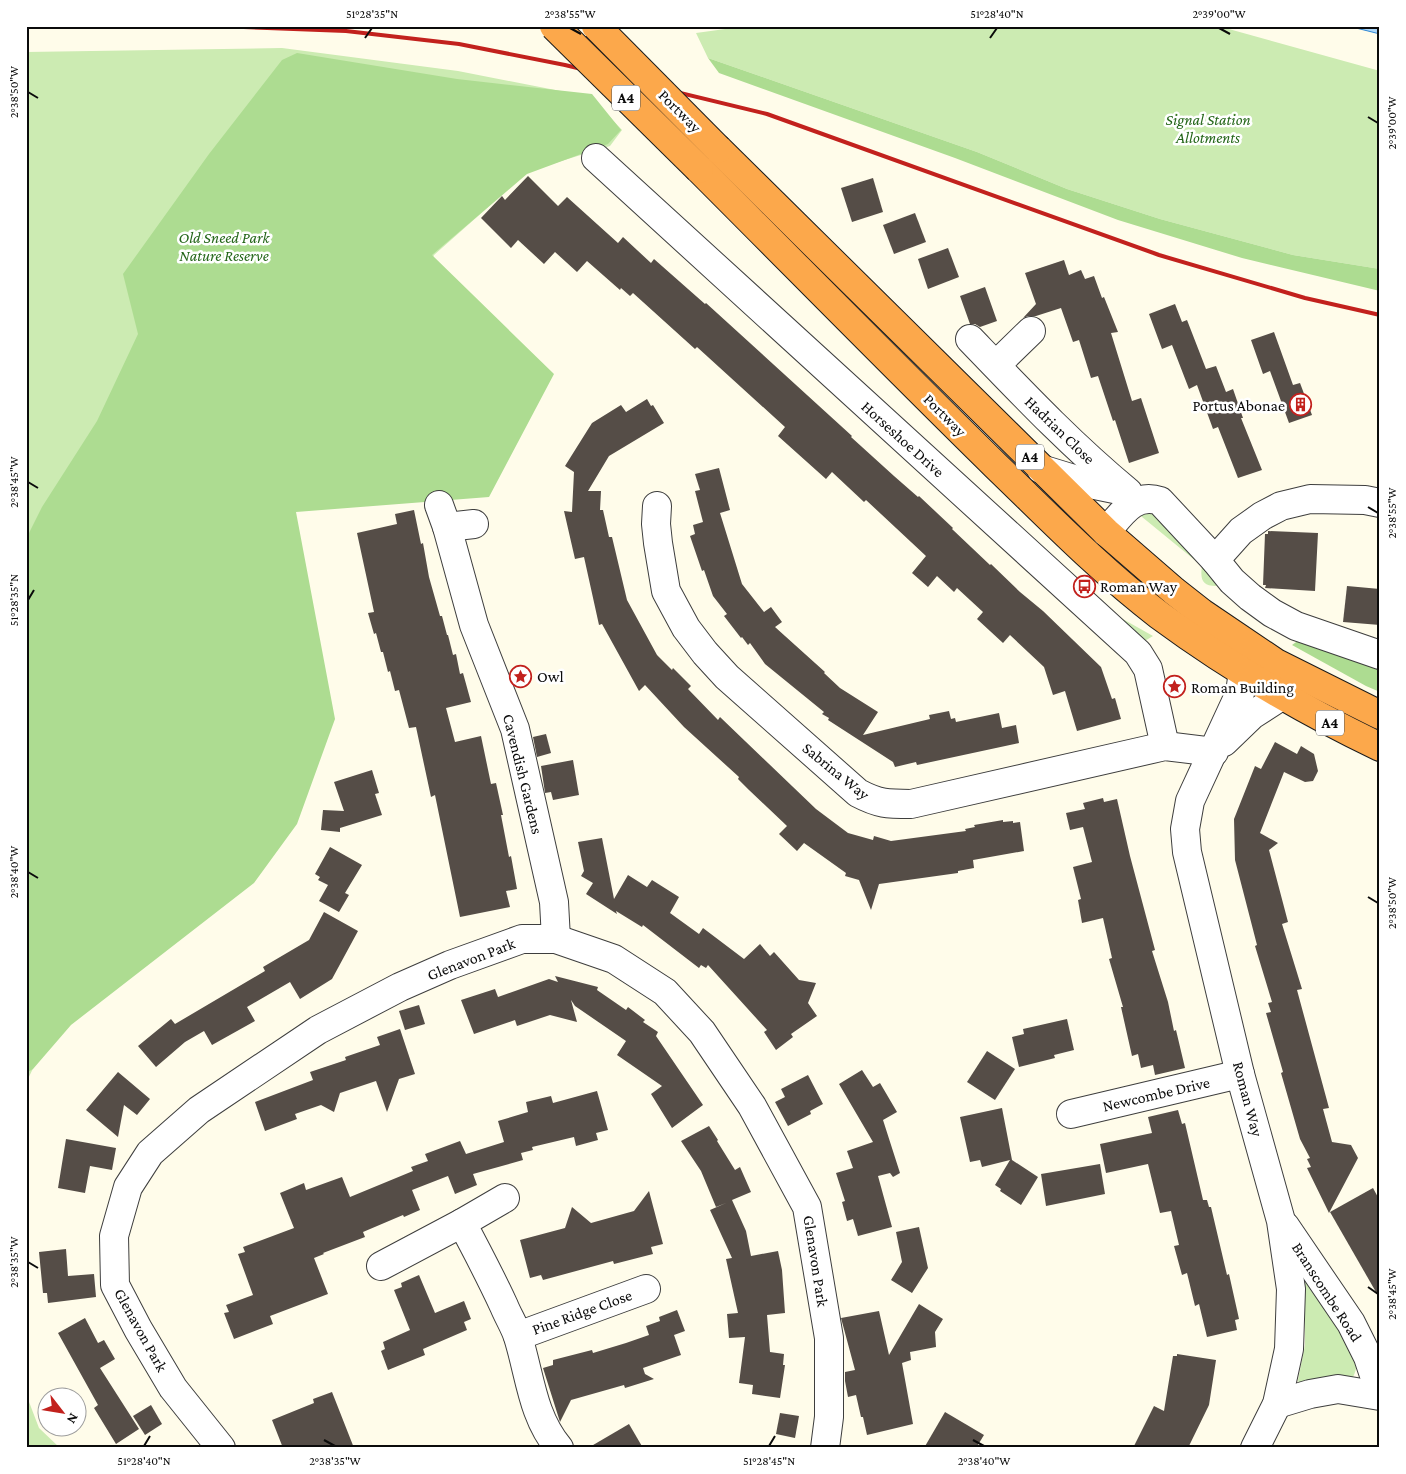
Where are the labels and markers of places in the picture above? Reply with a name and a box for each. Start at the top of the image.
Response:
building icon: Portus Abonae [1289,393,1313,417]
place label: Portus Abonae [1192,397,1285,414]
bus stop icon: Roman Way [1072,574,1096,598]
place label: Roman Way [1100,578,1178,596]
place icon: Owl [509,664,533,688]
place label: Owl [537,668,564,685]
place icon: Roman Building [1163,675,1187,699]
place label: Roman Building [1191,679,1294,697]

